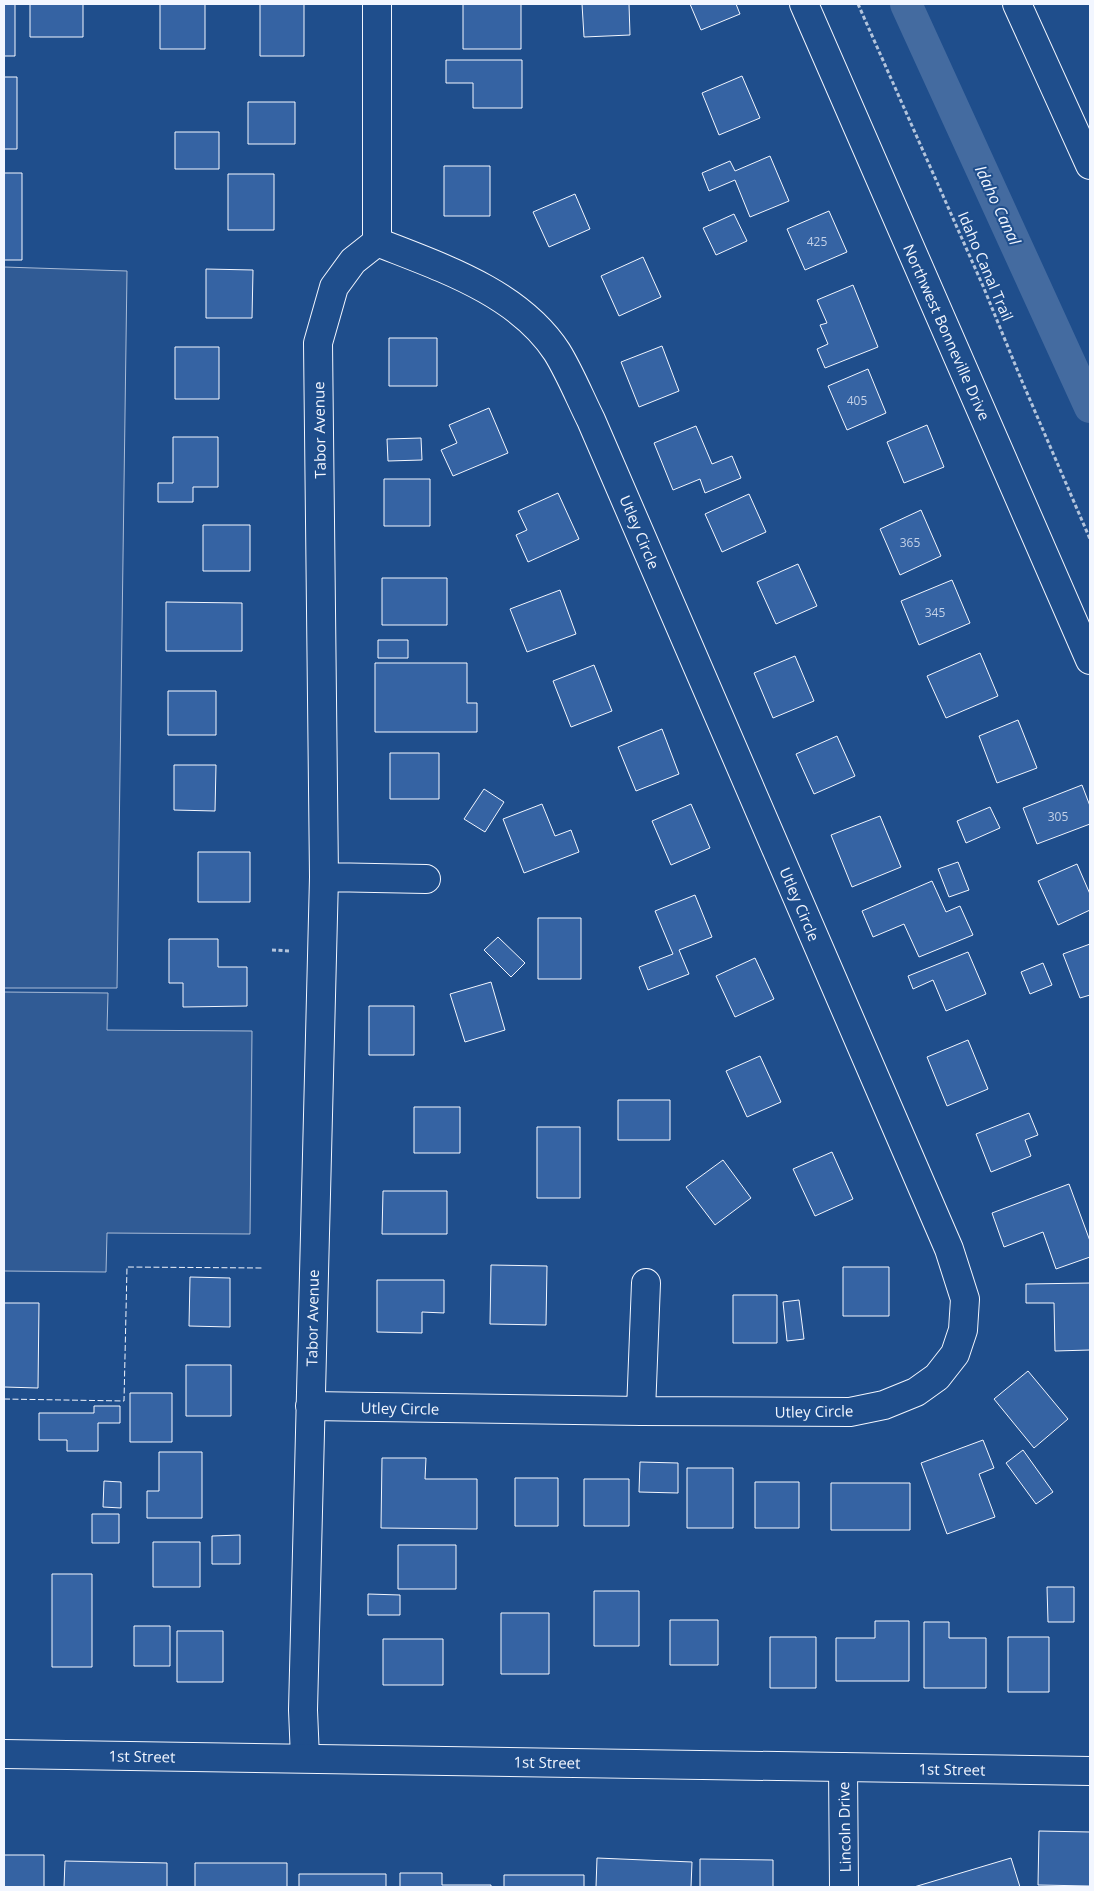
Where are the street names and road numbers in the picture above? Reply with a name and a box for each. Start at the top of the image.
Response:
street label: Idaho Canal Trail [954,208,1018,324]
street label: Northwest Bonneville Drive [899,241,995,423]
street label: Tabor Avenue [308,381,330,479]
street label: Utley Circle [615,492,665,572]
street label: Utley Circle [775,864,825,944]
street label: Tabor Avenue [301,1269,323,1367]
street label: Utley Circle [360,1397,440,1419]
street label: Utley Circle [774,1400,854,1422]
street label: 1st Street [108,1745,176,1767]
street label: 1st Street [513,1751,581,1773]
street label: 1st Street [918,1758,986,1780]
street label: Lincoln Drive [833,1782,855,1872]

